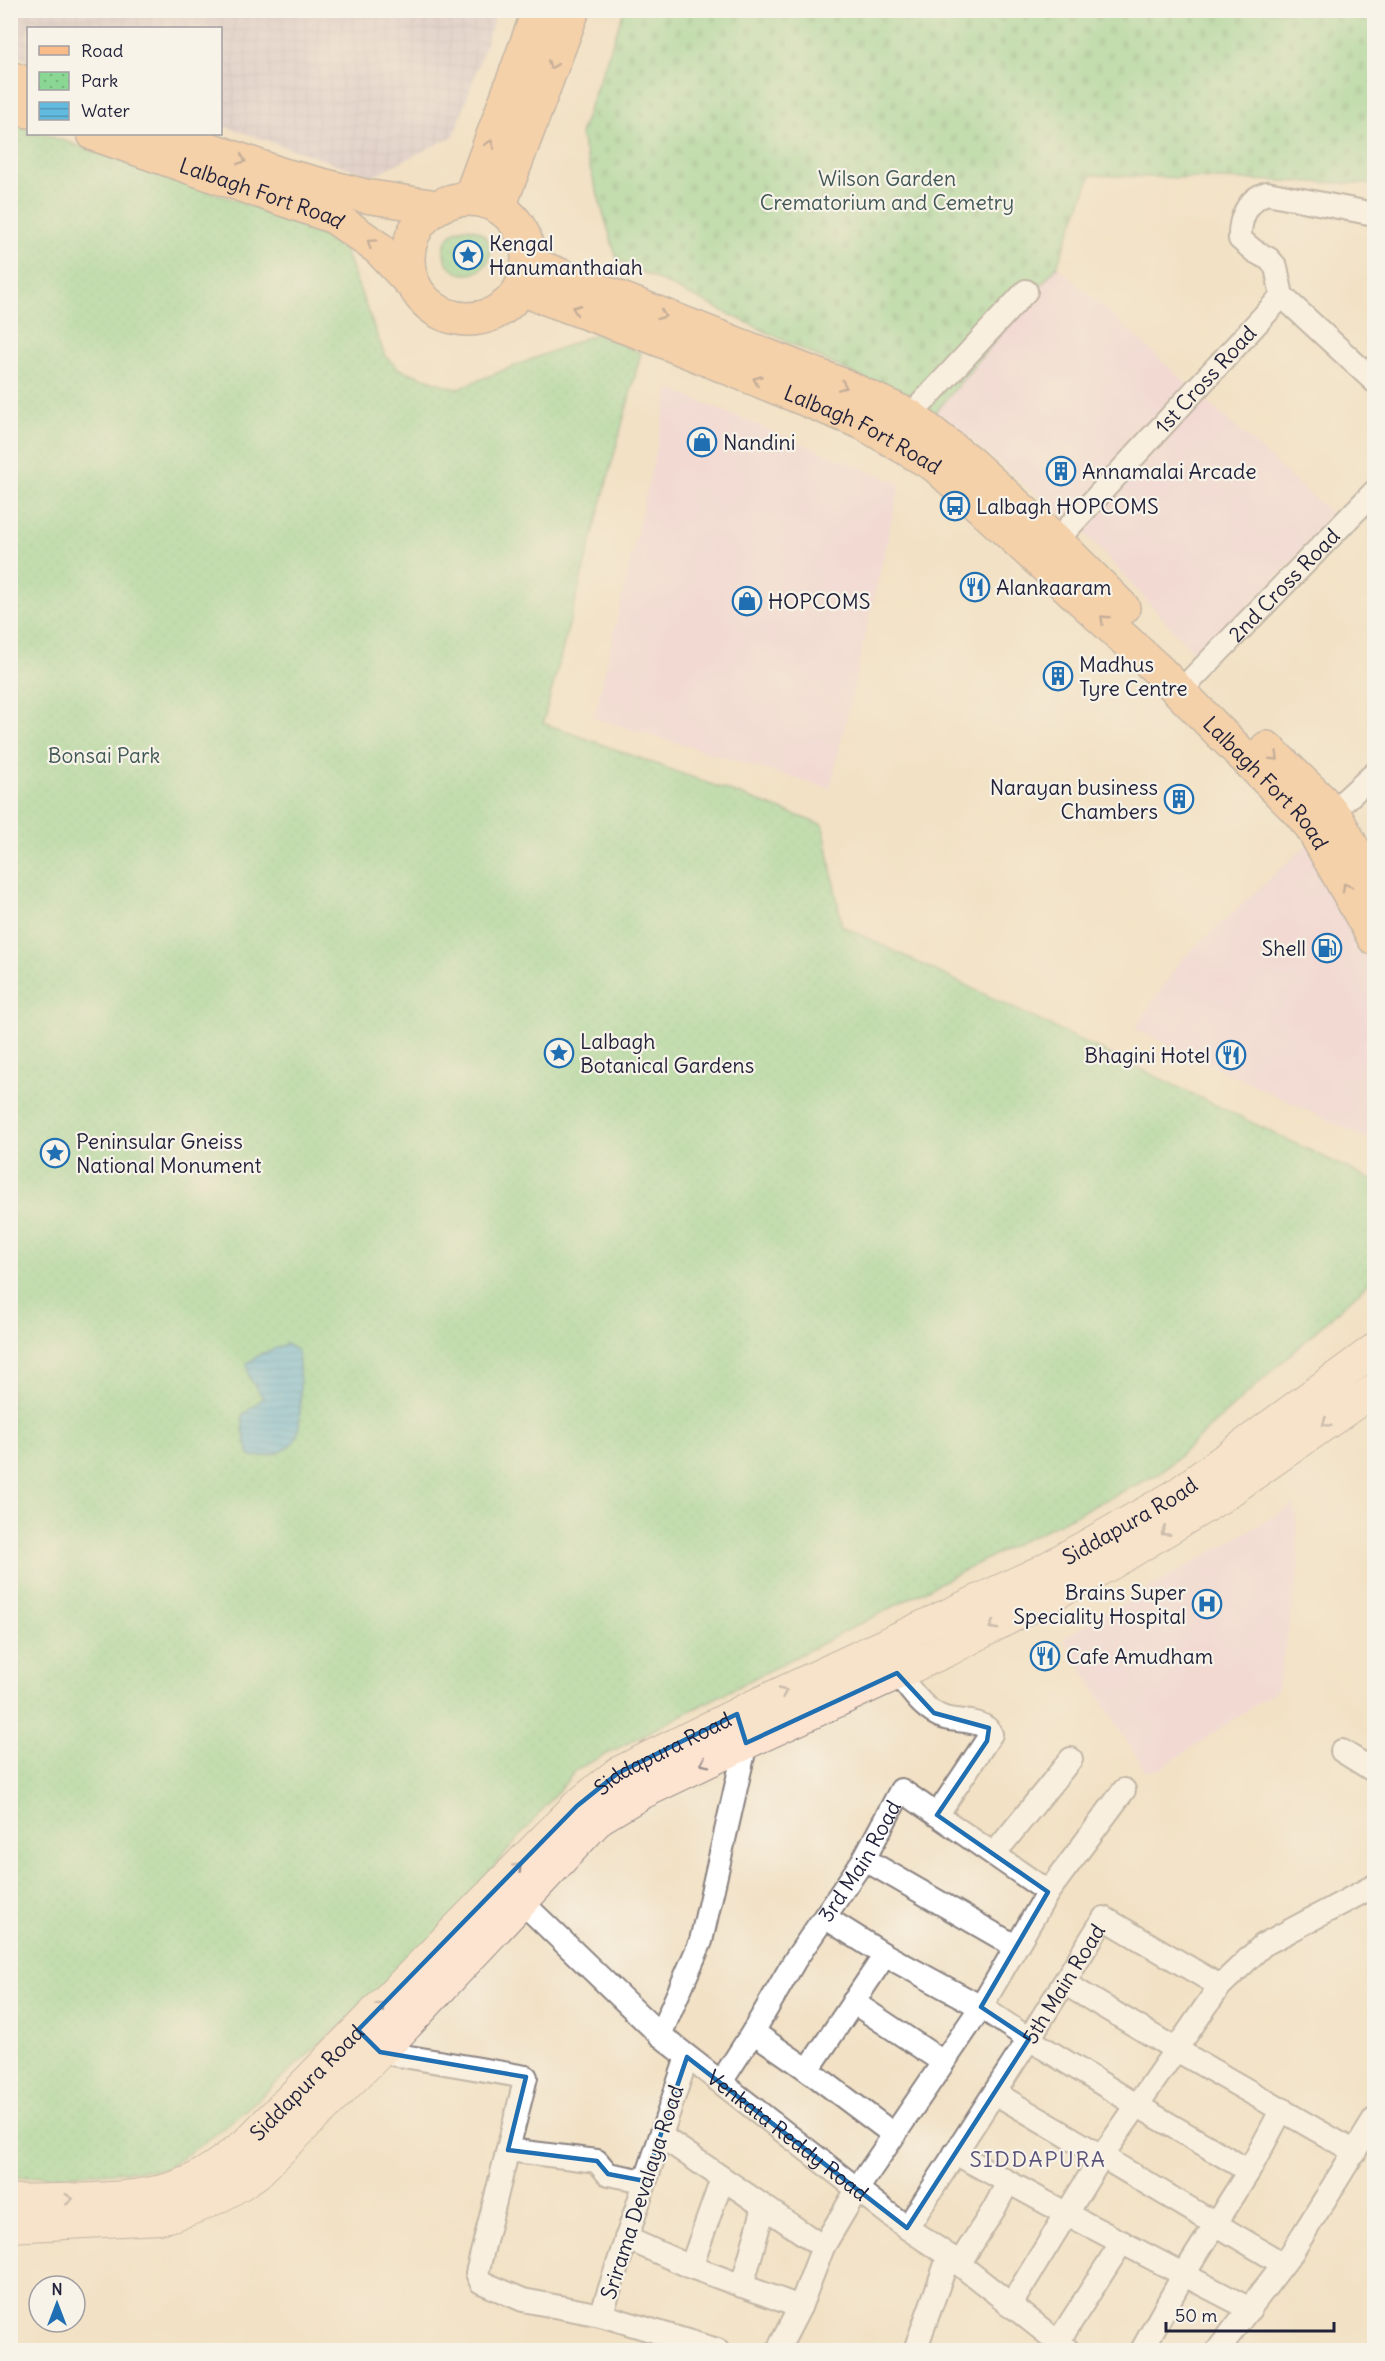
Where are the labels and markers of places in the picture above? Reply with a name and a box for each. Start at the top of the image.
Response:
place label: Kengal Hanumanthaiah [489,230,643,281]
place icon: Kengal Hanumanthaiah [452,239,484,271]
shop icon: Nandini [686,426,718,458]
place label: Nandini [723,429,795,456]
building icon: Annamalai Arcade [1045,455,1077,487]
place label: Annamalai Arcade [1082,458,1256,485]
bus stop icon: Lalbagh HOPCOMS [939,490,971,522]
place label: Lalbagh HOPCOMS [976,493,1159,520]
restaurant icon: Alankaaram [959,571,991,603]
place label: Alankaaram [996,574,1112,601]
shop icon: HOPCOMS [731,585,763,617]
place label: HOPCOMS [768,588,870,615]
place label: Madhus Tyre Centre [1079,651,1188,702]
building icon: Madhus Tyre Centre [1042,660,1074,692]
place label: Narayan business Chambers [990,774,1158,825]
building icon: Narayan business Chambers [1163,783,1195,815]
fuel station icon: Shell [1311,932,1343,964]
place label: Shell [1261,935,1306,962]
place label: Lalbagh Botanical Gardens [580,1028,754,1079]
place icon: Lalbagh Botanical Gardens [543,1037,575,1069]
restaurant icon: Bhagini Hotel [1215,1039,1247,1071]
place label: Bhagini Hotel [1084,1042,1210,1069]
place label: Peninsular Gneiss National Monument [76,1128,262,1179]
place icon: Peninsular Gneiss National Monument [39,1137,71,1169]
place label: Brains Super Speciality Hospital [1013,1579,1186,1630]
hospital icon: Brains Super Speciality Hospital [1191,1588,1223,1620]
restaurant icon: Cafe Amudham [1029,1640,1061,1672]
place label: Cafe Amudham [1066,1643,1213,1670]

